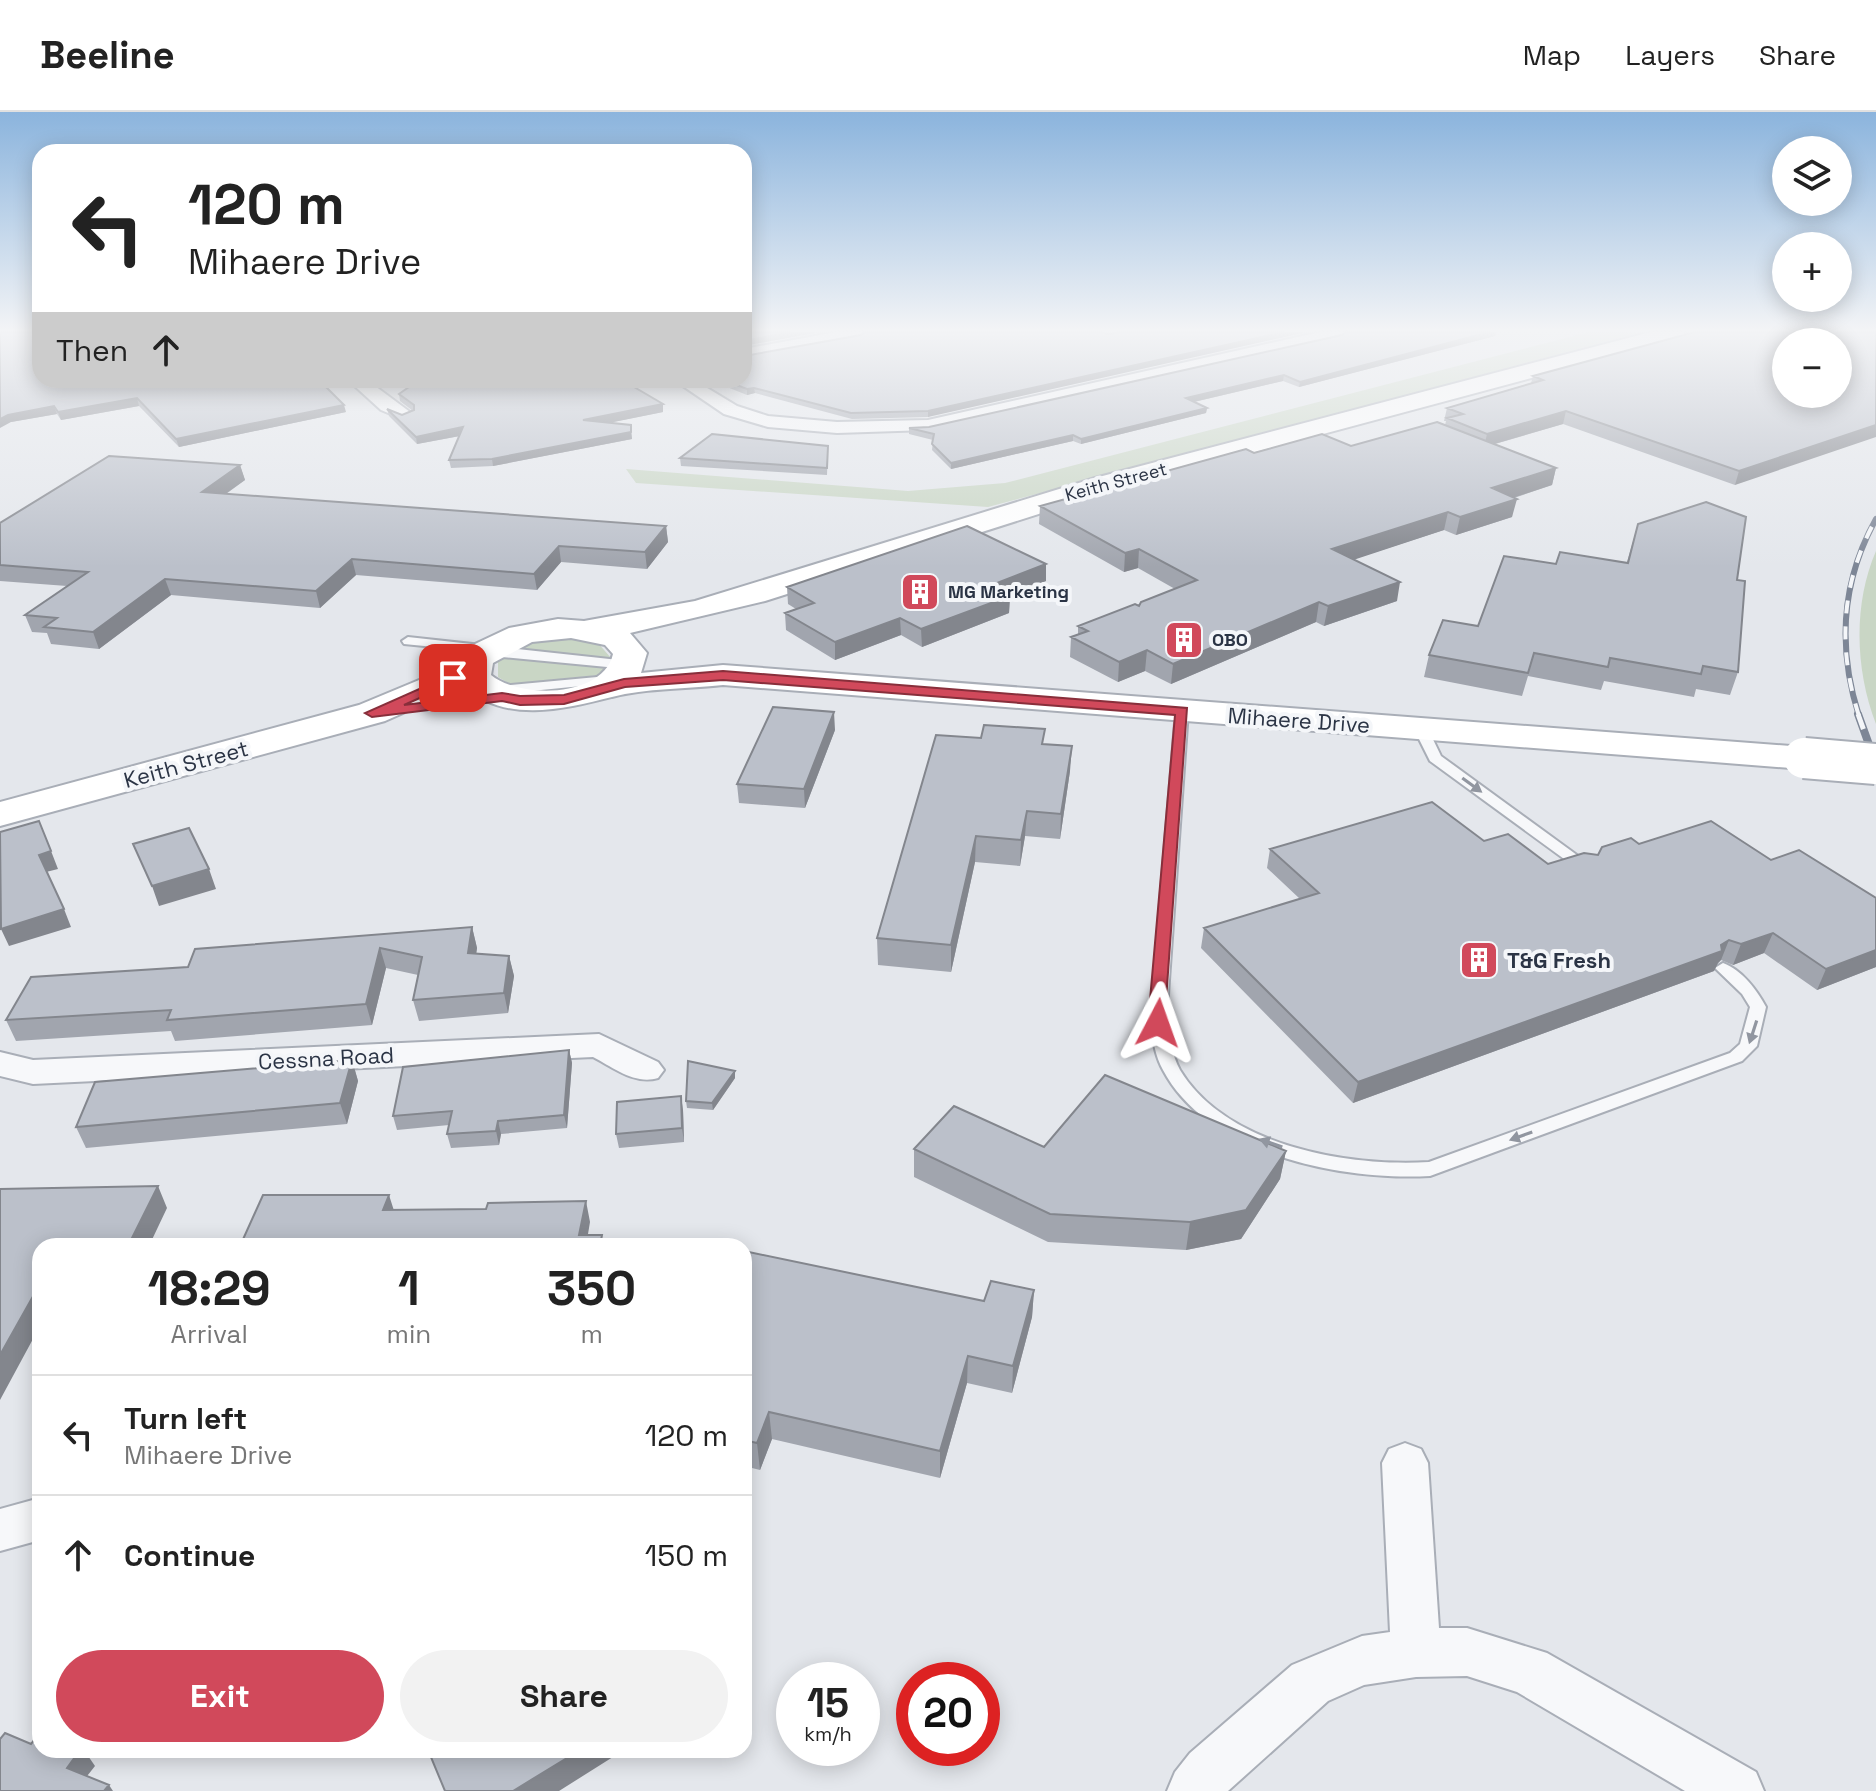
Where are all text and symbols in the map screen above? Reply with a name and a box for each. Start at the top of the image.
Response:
text: Beeline [40,31,175,79]
text: Map [1523,37,1581,73]
text: Layers [1625,37,1715,73]
text: Share [1759,37,1836,73]
map controls [1772,136,1852,408]
button: layers [1772,136,1852,216]
text: 120 m [188,169,345,240]
icon: left [56,176,160,280]
button: + [1772,232,1852,312]
text: Mihaere Drive [188,239,421,285]
icon: ahead [144,328,188,372]
button: − [1772,328,1852,408]
text: Then [56,331,128,370]
street label: Keith Street [1062,457,1169,506]
building icon: MG Marketing [899,571,941,613]
place label: MG Marketing [948,580,1069,603]
building icon: OBO [1163,619,1205,661]
place label: OBO [1212,628,1248,651]
pin [419,644,487,712]
icon: arrive [431,656,475,700]
street label: Mihaere Drive [1227,701,1371,739]
street label: Keith Street [121,734,251,794]
one-way arrow [1461,777,1483,793]
building icon: T&G Fresh [1458,939,1500,981]
place label: T&G Fresh [1507,946,1611,974]
position arrow [1116,981,1200,1065]
one-way arrow [1746,1020,1758,1044]
street label: Cessna Road [257,1040,395,1076]
one-way arrow [1509,1130,1533,1142]
one-way arrow [1259,1137,1283,1149]
text: 18:29 [148,1258,271,1319]
text: 1 [398,1258,420,1319]
text: 350 [547,1258,636,1319]
text: Arrival [171,1317,248,1351]
text: min [387,1317,431,1351]
text: m [580,1317,603,1351]
text: Turn left [124,1399,247,1438]
icon: left [56,1413,100,1457]
text: 120 m [645,1416,728,1455]
text: Mihaere Drive [124,1438,292,1472]
icon: ahead [56,1533,100,1577]
text: Continue [124,1536,255,1575]
text: 150 m [645,1536,728,1575]
button: Exit [56,1650,384,1742]
button: Share [400,1650,728,1742]
speed limit sign: 20 [896,1662,1000,1766]
text: 15 [807,1678,849,1729]
text: km/h [804,1721,852,1747]

